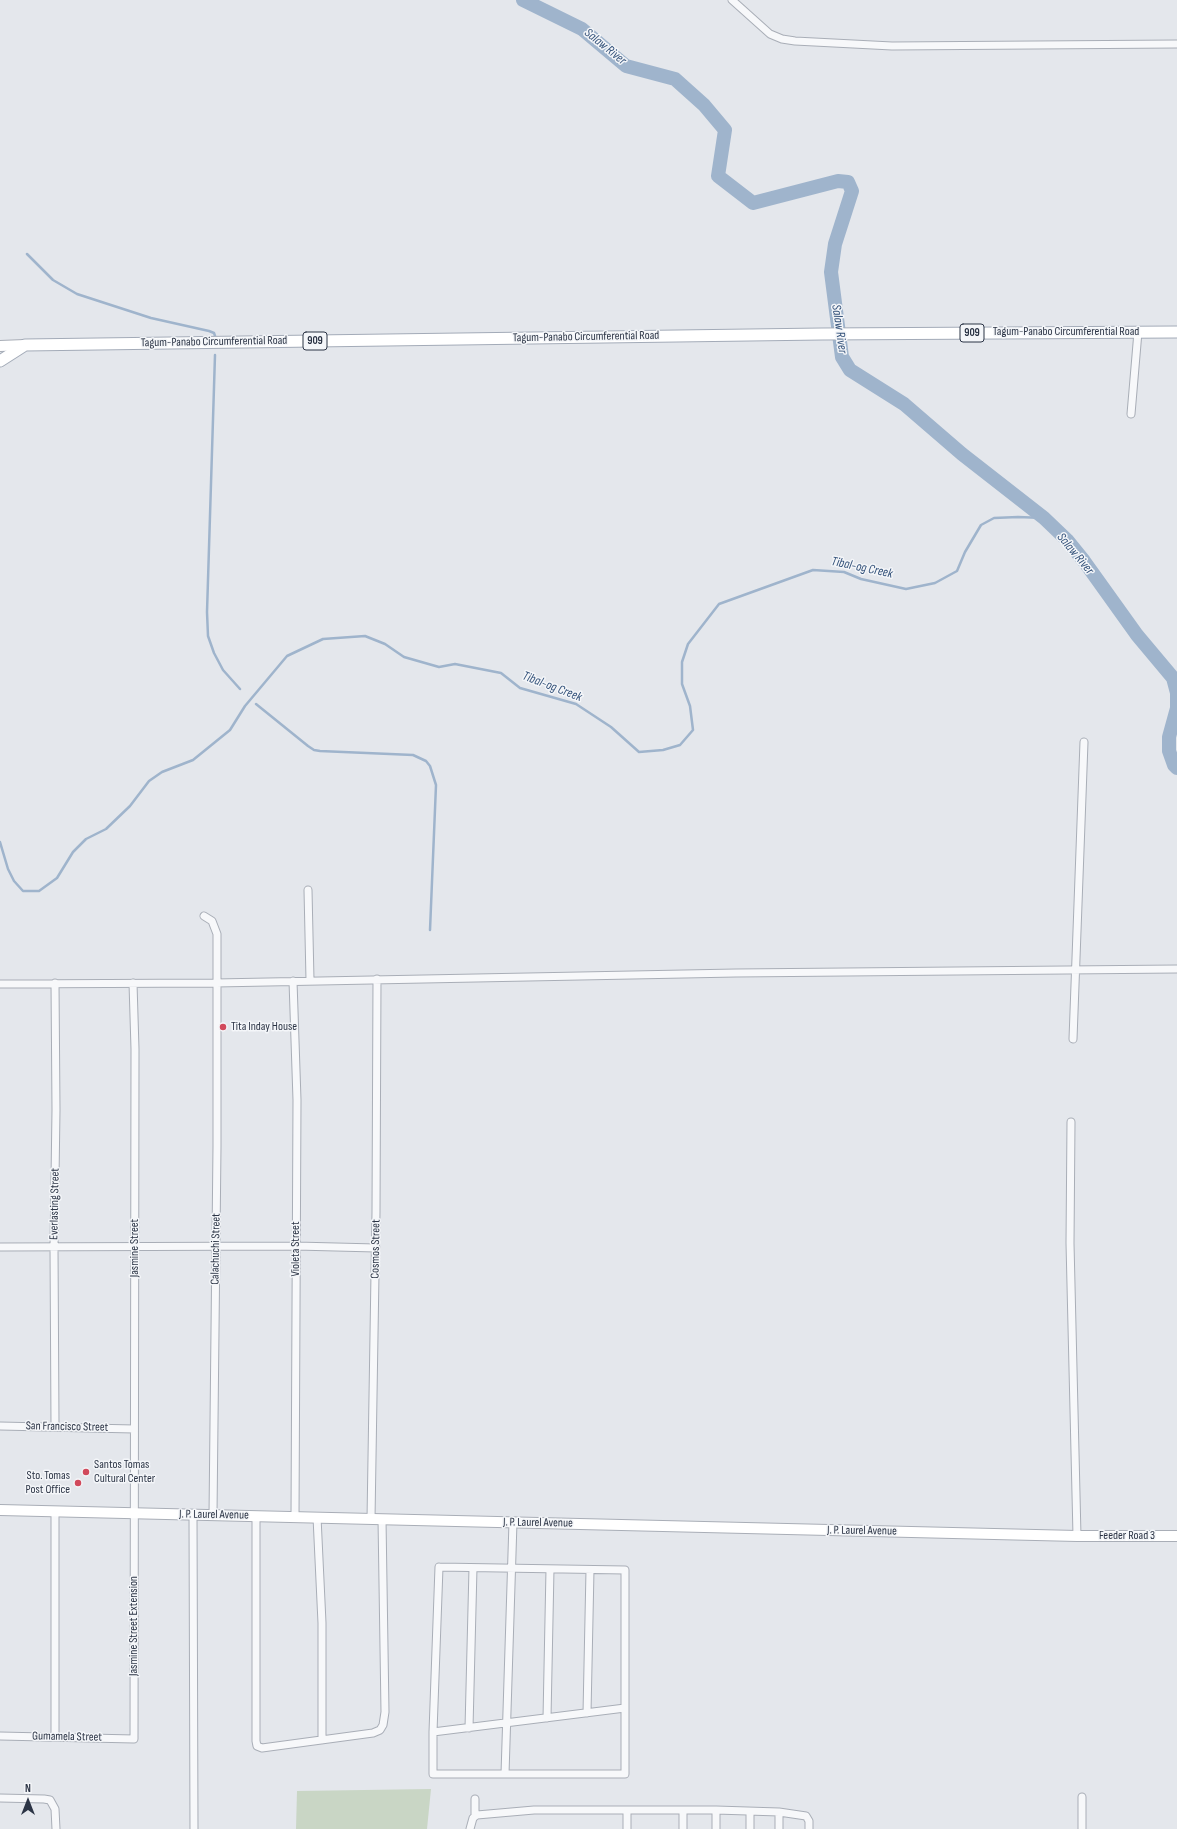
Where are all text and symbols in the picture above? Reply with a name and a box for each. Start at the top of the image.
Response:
water label: Salaw River [581,25,629,69]
water label: Salaw River [828,303,850,355]
road number: 909 [960,324,984,342]
street label: Tagum-Panabo Circumferential Road [993,325,1139,339]
street label: Tagum-Panabo Circumferential Road [513,329,659,345]
road number: 909 [303,332,327,350]
street label: Tagum-Panabo Circumferential Road [141,334,287,350]
water label: Salaw River [1053,530,1097,578]
water label: Tibal-og Creek [830,554,894,582]
water label: Tibal-og Creek [520,669,584,705]
place label: Tita Inday House [231,1020,297,1034]
marker: Tita Inday House [218,1022,228,1032]
street label: Everlasting Street [47,1168,63,1240]
street label: Calachuchi Street [208,1213,224,1285]
street label: Jasmine Street [128,1219,142,1277]
street label: Cosmos Street [368,1219,384,1279]
street label: Violeta Street [289,1221,303,1277]
street label: San Francisco Street [26,1419,108,1435]
place label: Santos Tomas Cultural Center [94,1458,155,1486]
marker: Santos Tomas Cultural Center [81,1467,91,1477]
place label: Sto. Tomas Post Office [25,1469,70,1497]
marker: Sto. Tomas Post Office [73,1478,83,1488]
street label: J. P. Laurel Avenue [179,1507,249,1523]
street label: J. P. Laurel Avenue [503,1515,573,1531]
street label: J. P. Laurel Avenue [827,1523,897,1539]
street label: Feeder Road 3 [1099,1529,1155,1543]
street label: Jasmine Street Extension [127,1576,141,1676]
street label: Gumamela Street [32,1729,102,1745]
north arrow [8,1781,48,1821]
text: N [25,1782,31,1795]

